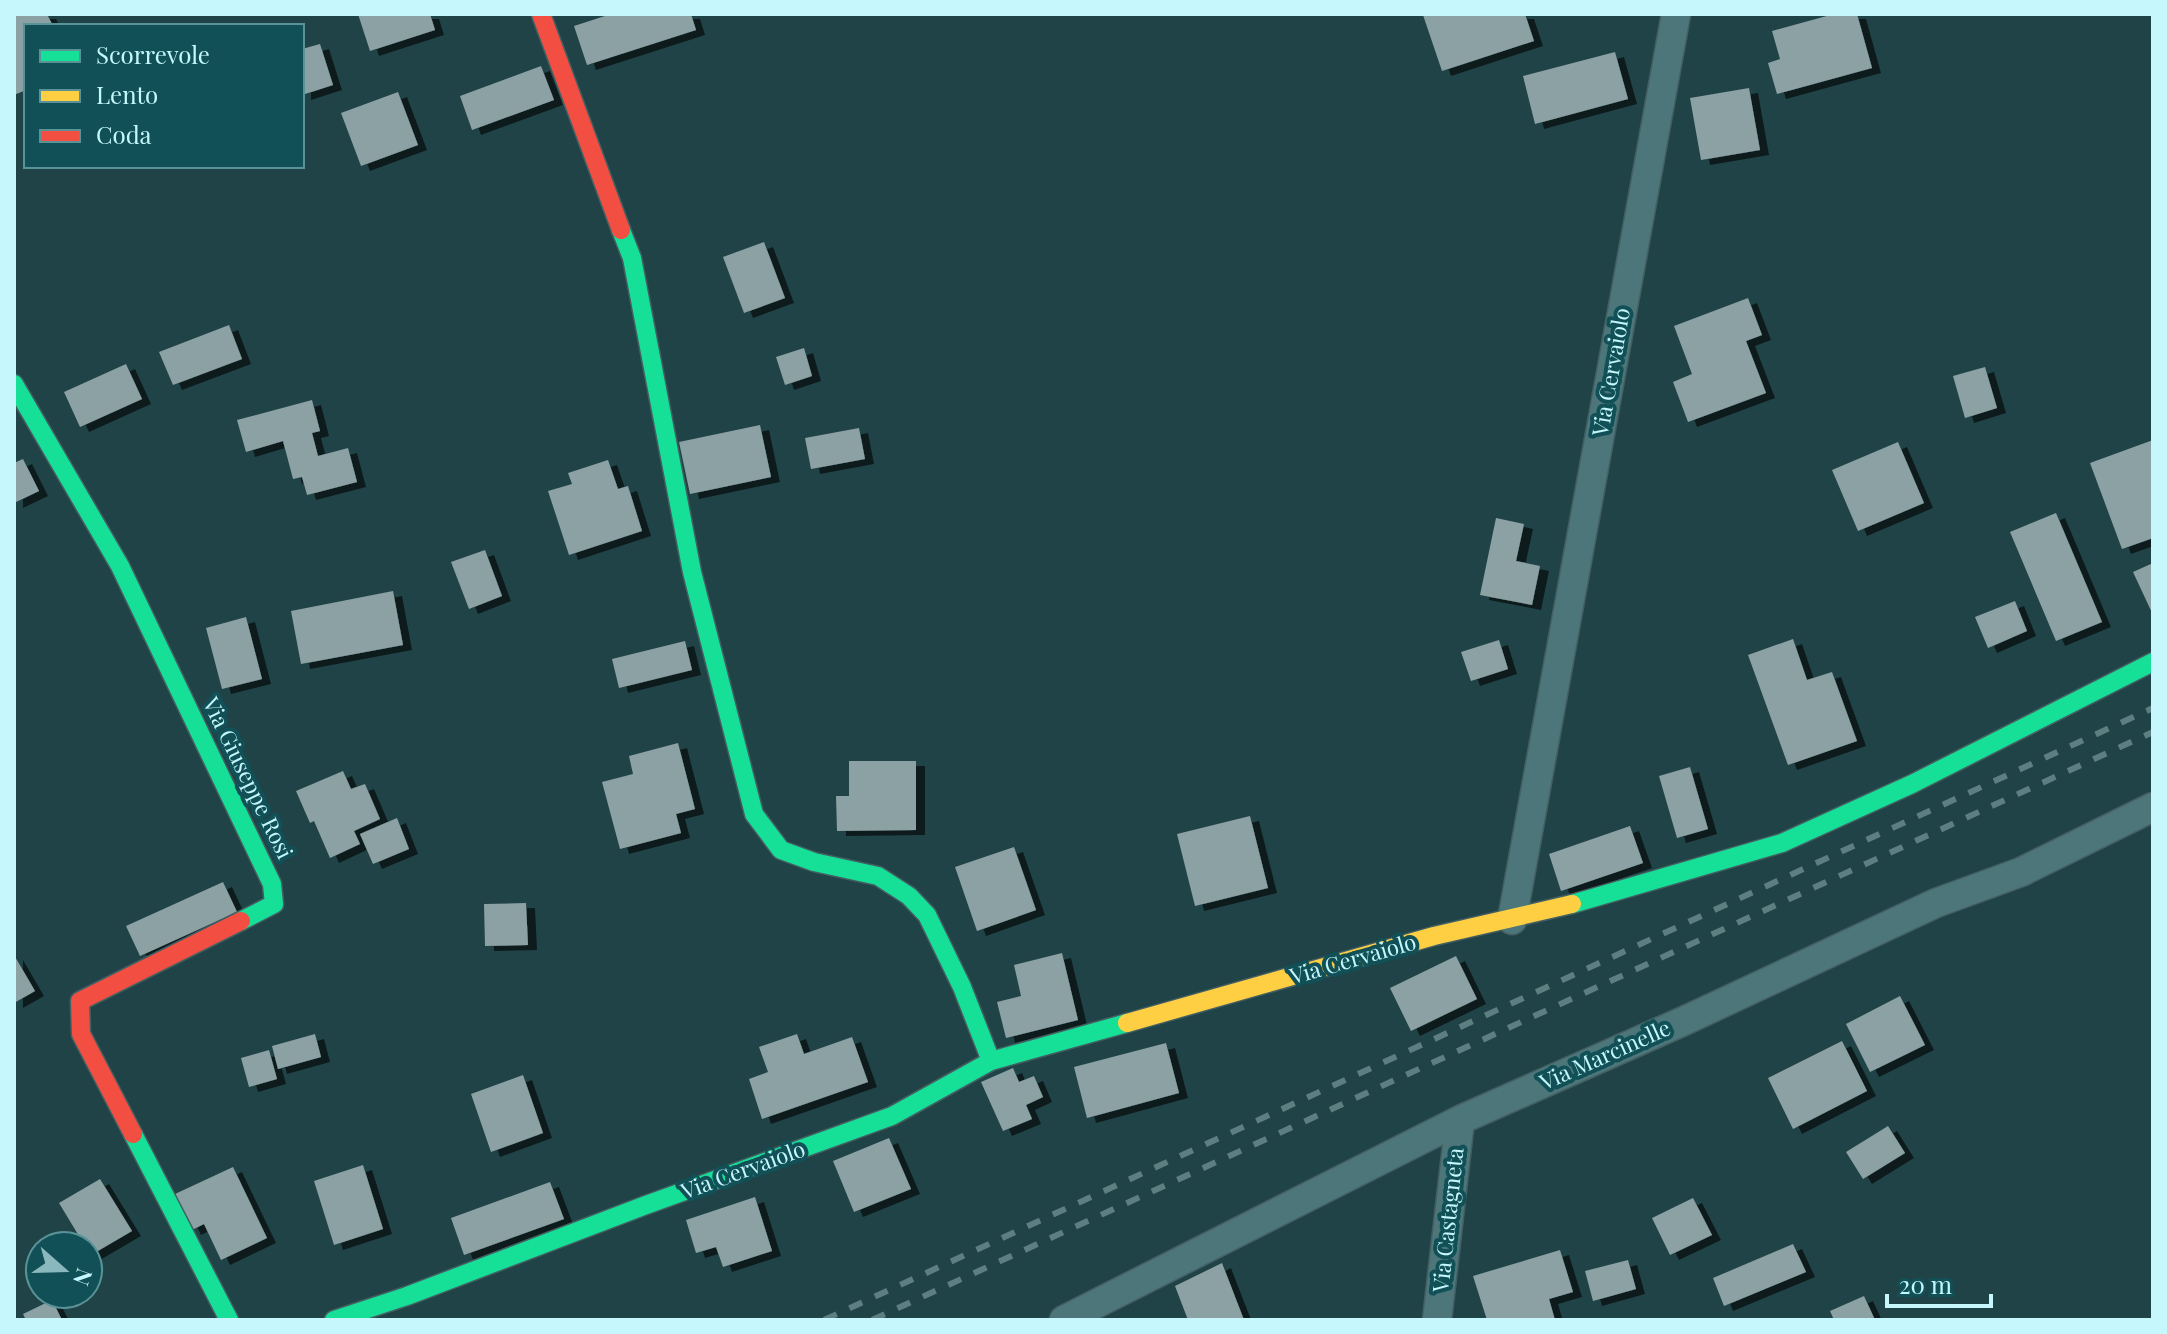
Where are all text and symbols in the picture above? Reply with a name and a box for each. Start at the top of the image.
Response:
legend [24,24,304,168]
text: Scorrevole [96,38,210,70]
text: Lento [96,78,158,110]
text: Coda [96,118,152,150]
street label: Via Cervaiolo [1584,305,1636,439]
street label: Via Giuseppe Rosi [196,691,301,863]
street label: Via Cervaiolo [1285,926,1419,991]
street label: Via Marcinelle [1534,1012,1675,1097]
street label: Via Cervaiolo [676,1133,809,1206]
street label: Via Castagneta [1424,1146,1470,1295]
north arrow [24,1230,104,1310]
scale bar [1887,1258,1991,1308]
text: N [67,1265,101,1290]
text: 20 m [1899,1268,1952,1300]

